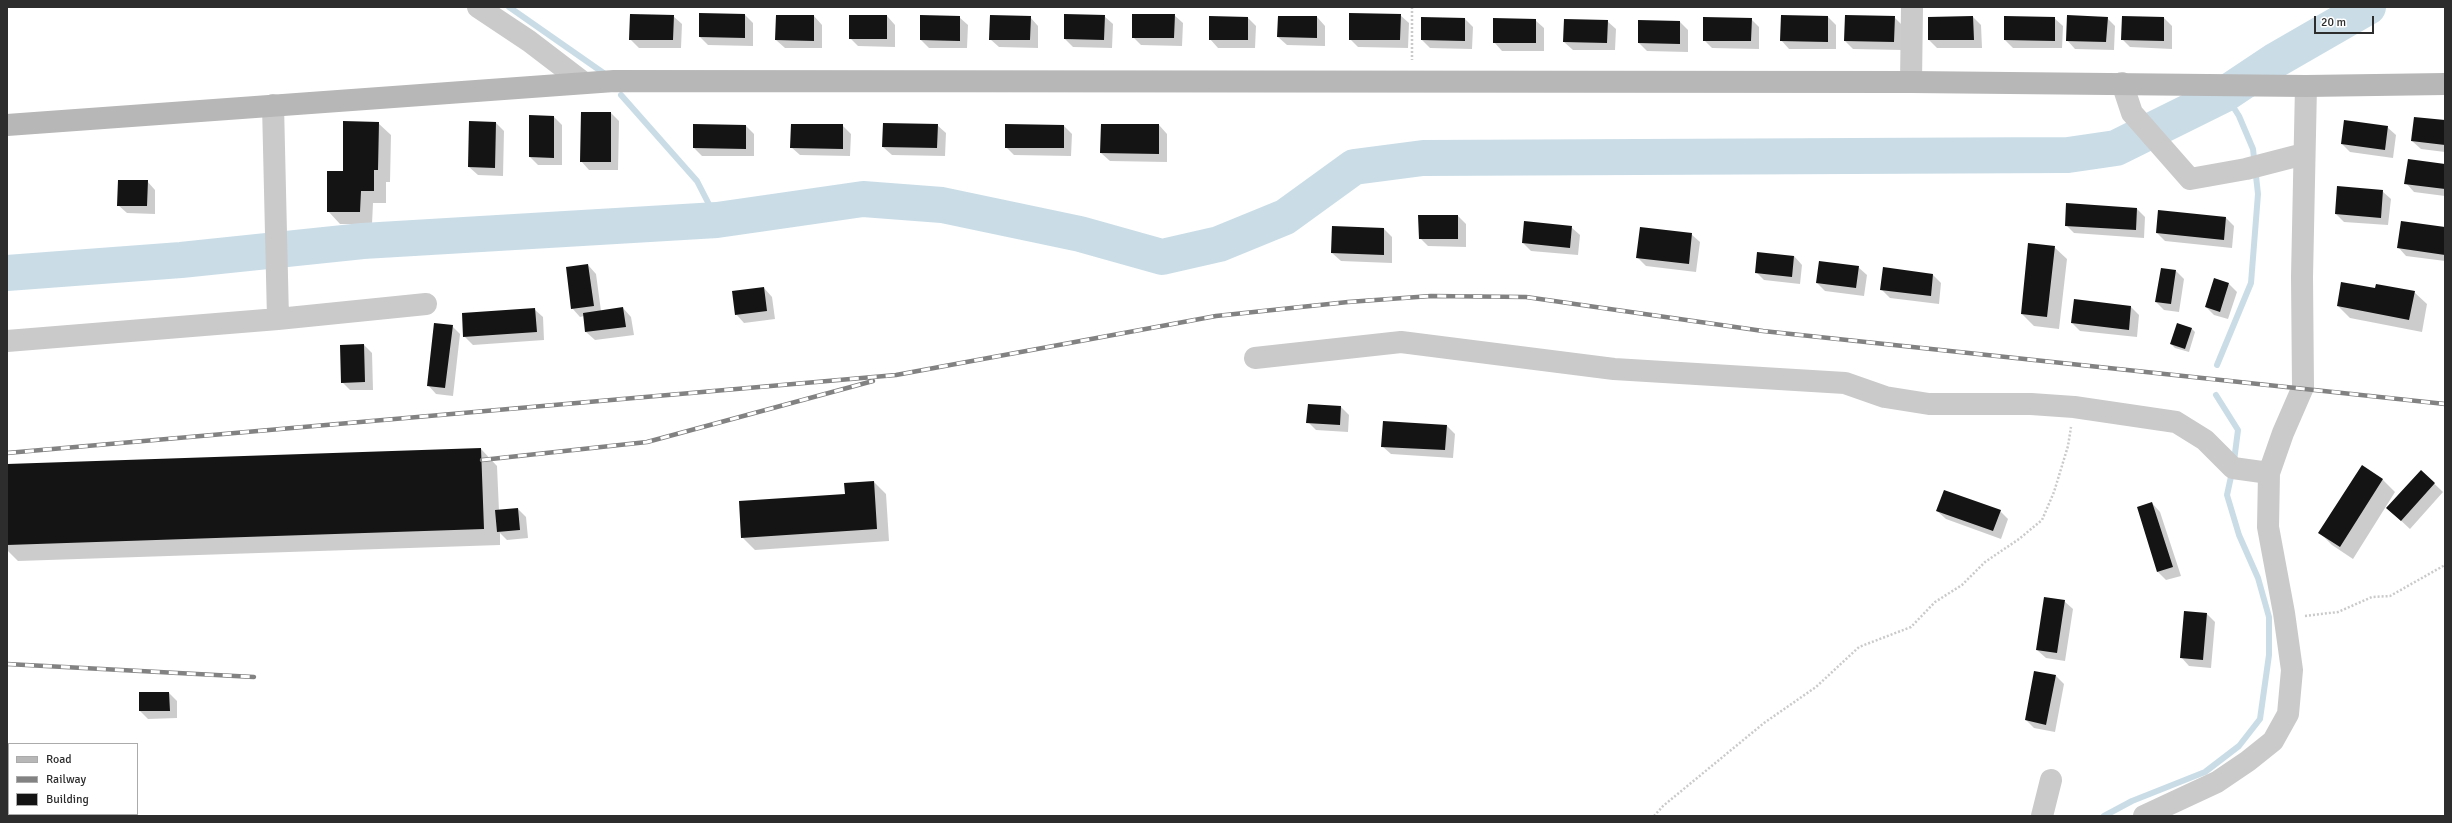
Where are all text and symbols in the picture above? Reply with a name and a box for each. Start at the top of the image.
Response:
scale bar [2316,8,2376,34]
text: 20 m [2321,15,2346,30]
legend [8,743,138,815]
text: Road [46,752,72,767]
text: Railway [46,772,86,787]
text: Building [46,792,89,807]

